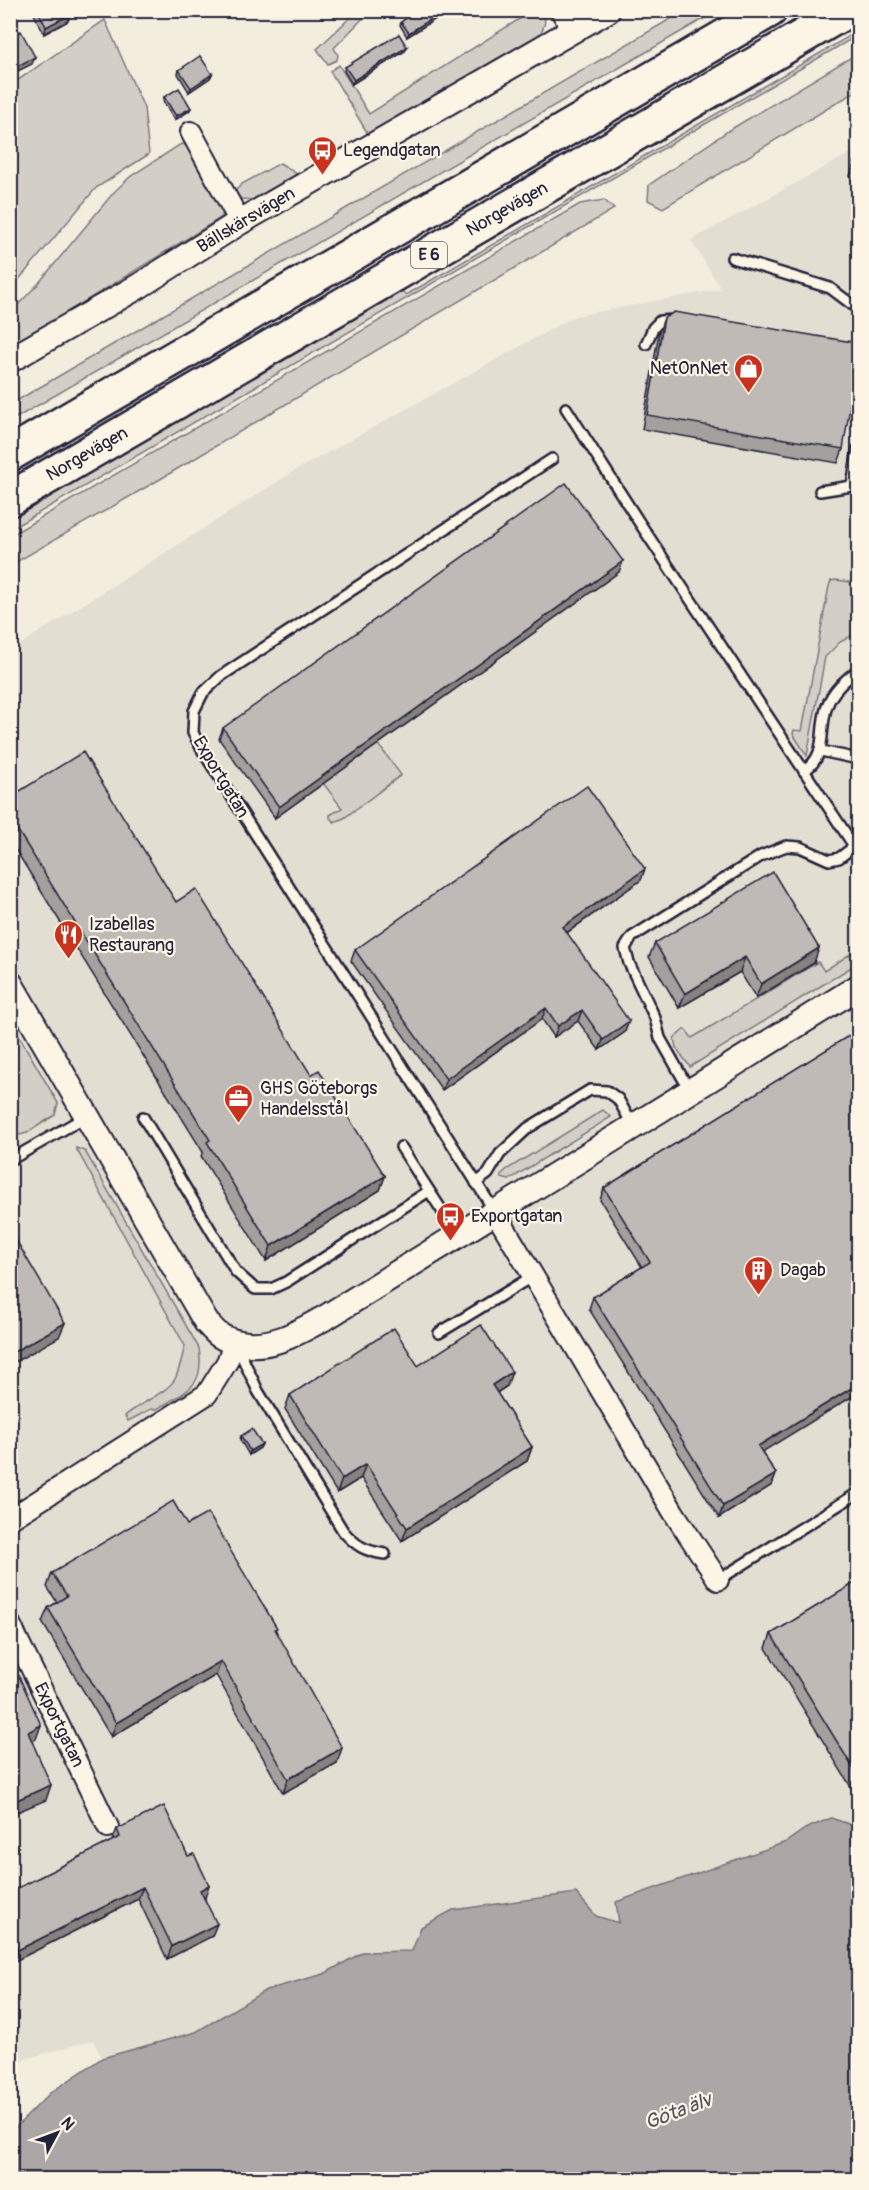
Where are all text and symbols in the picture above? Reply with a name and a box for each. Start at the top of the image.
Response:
bus stop icon: Legendgatan [306,134,338,176]
place label: Legendgatan [343,139,441,162]
street label: Norgevägen [462,176,552,242]
street label: Bällskärsvägen [193,182,299,258]
road number: E 6 [411,242,447,268]
shop icon: NetOnNet [733,352,765,394]
place label: NetOnNet [650,357,729,380]
street label: Norgevägen [42,421,132,487]
street label: Exportgatan [188,732,254,822]
place label: Izabellas Restaurang [89,913,174,957]
restaurant icon: Izabellas Restaurang [52,918,84,960]
place label: GHS Göteborgs Handelsstål [260,1077,377,1121]
office icon: GHS Göteborgs Handelsstål [223,1082,255,1124]
bus stop icon: Exportgatan [434,1200,466,1242]
place label: Exportgatan [471,1205,562,1228]
building icon: Dagab [743,1254,775,1296]
place label: Dagab [780,1259,826,1282]
street label: Exportgatan [29,1679,89,1771]
water label: Göta älv [641,2086,717,2135]
north arrow [27,2103,87,2163]
text: N [56,2113,79,2135]

